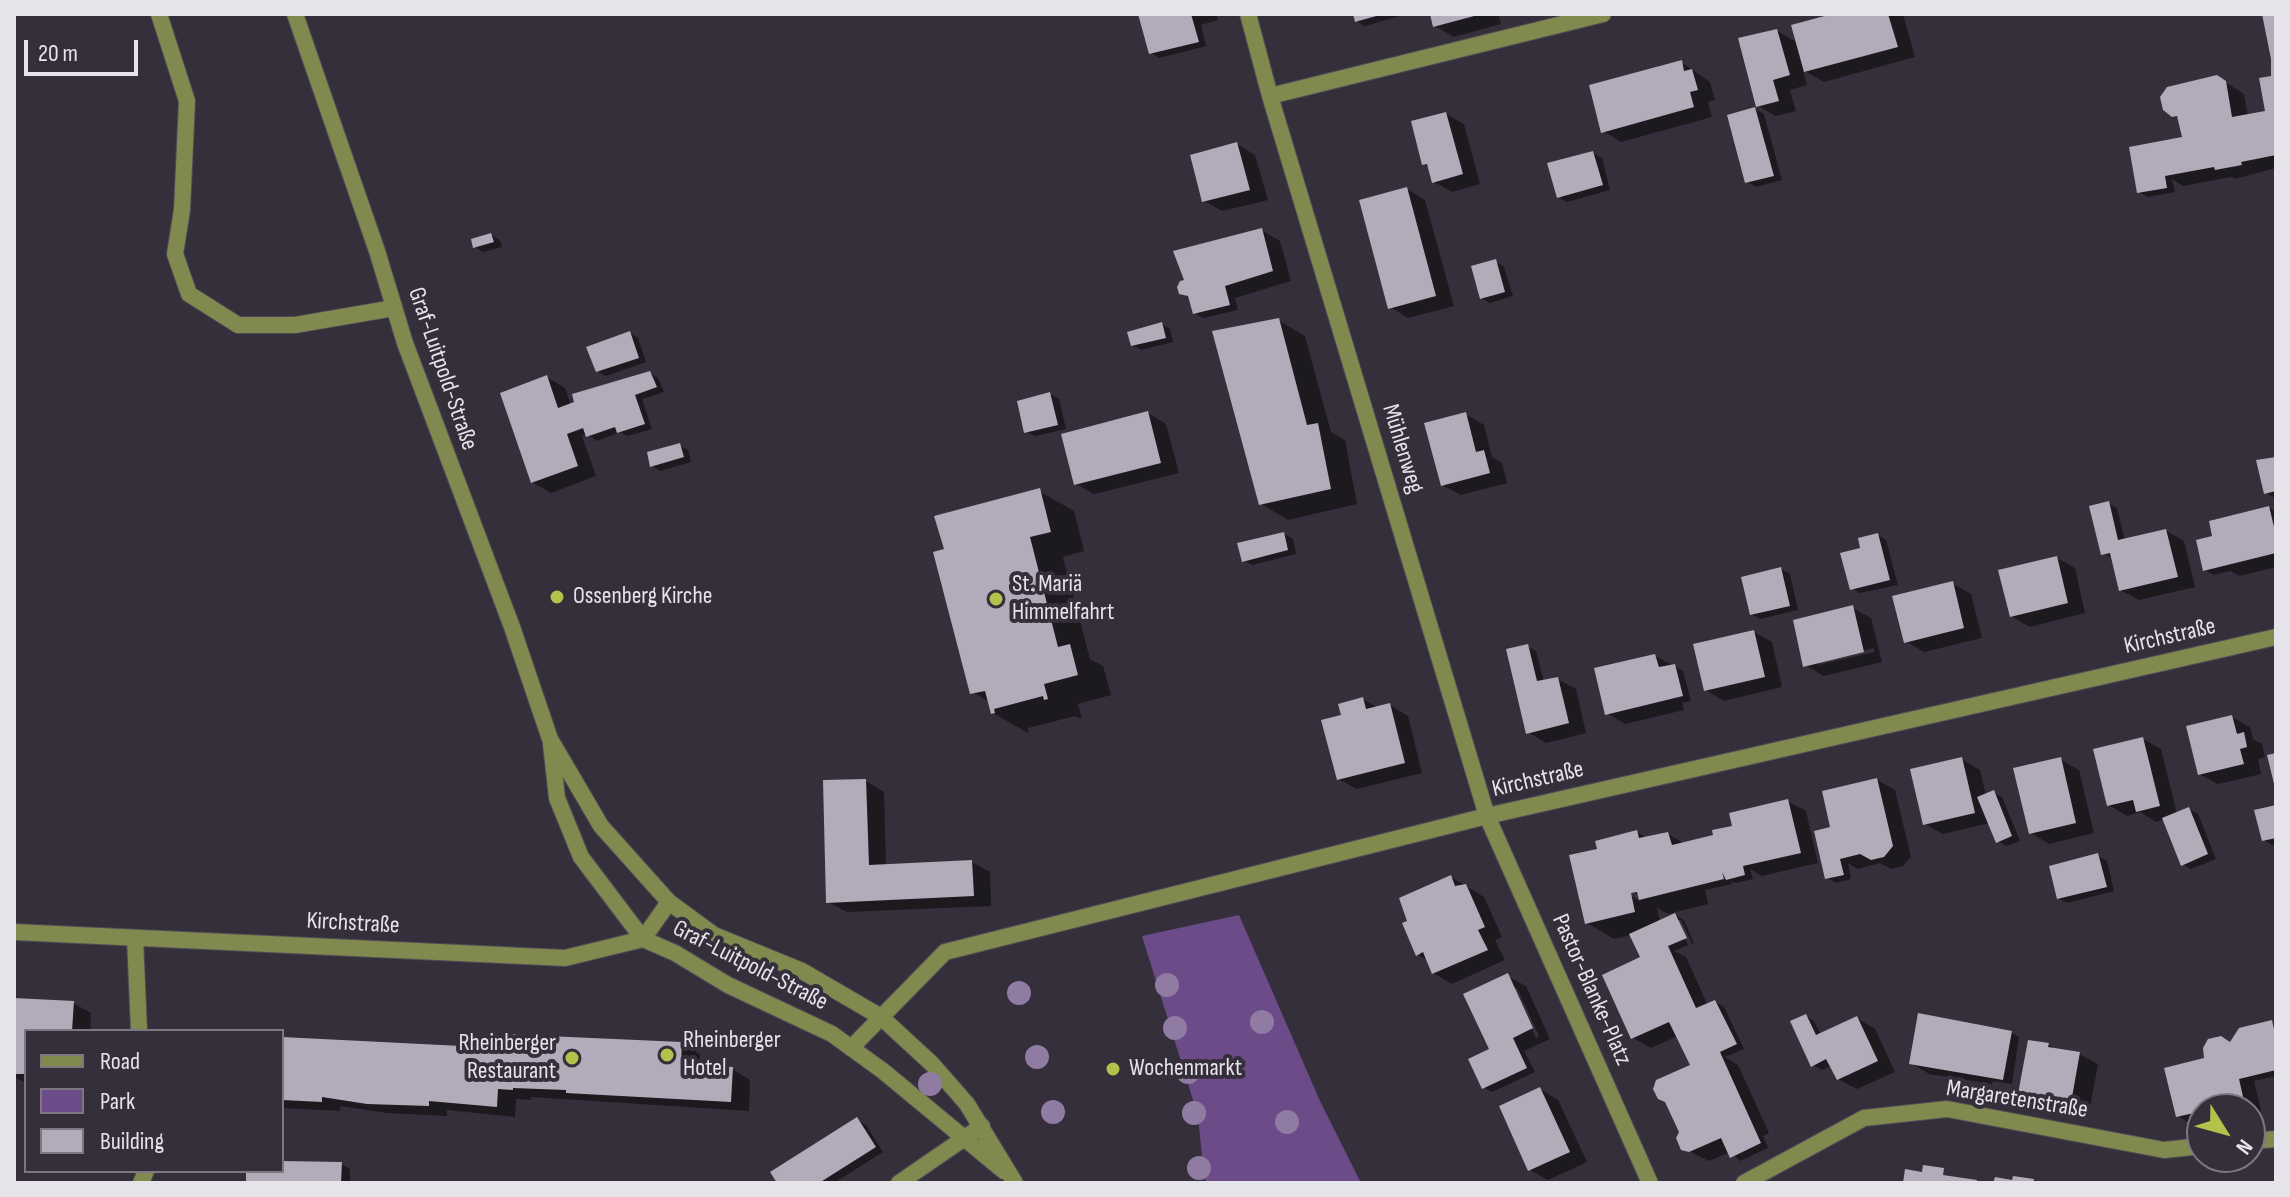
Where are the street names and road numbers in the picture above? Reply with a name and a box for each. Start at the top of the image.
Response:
street label: Graf-Luitpold-Straße [401,284,483,454]
street label: Mühlenweg [1375,401,1429,497]
street label: Kirchstraße [2121,612,2219,662]
street label: Kirchstraße [1489,755,1587,805]
street label: Kirchstraße [306,907,400,941]
street label: Pastor-Blanke-Platz [1545,910,1637,1070]
street label: Graf-Luitpold-Straße [668,915,832,1017]
street label: Margaretenstraße [1944,1075,2090,1125]

